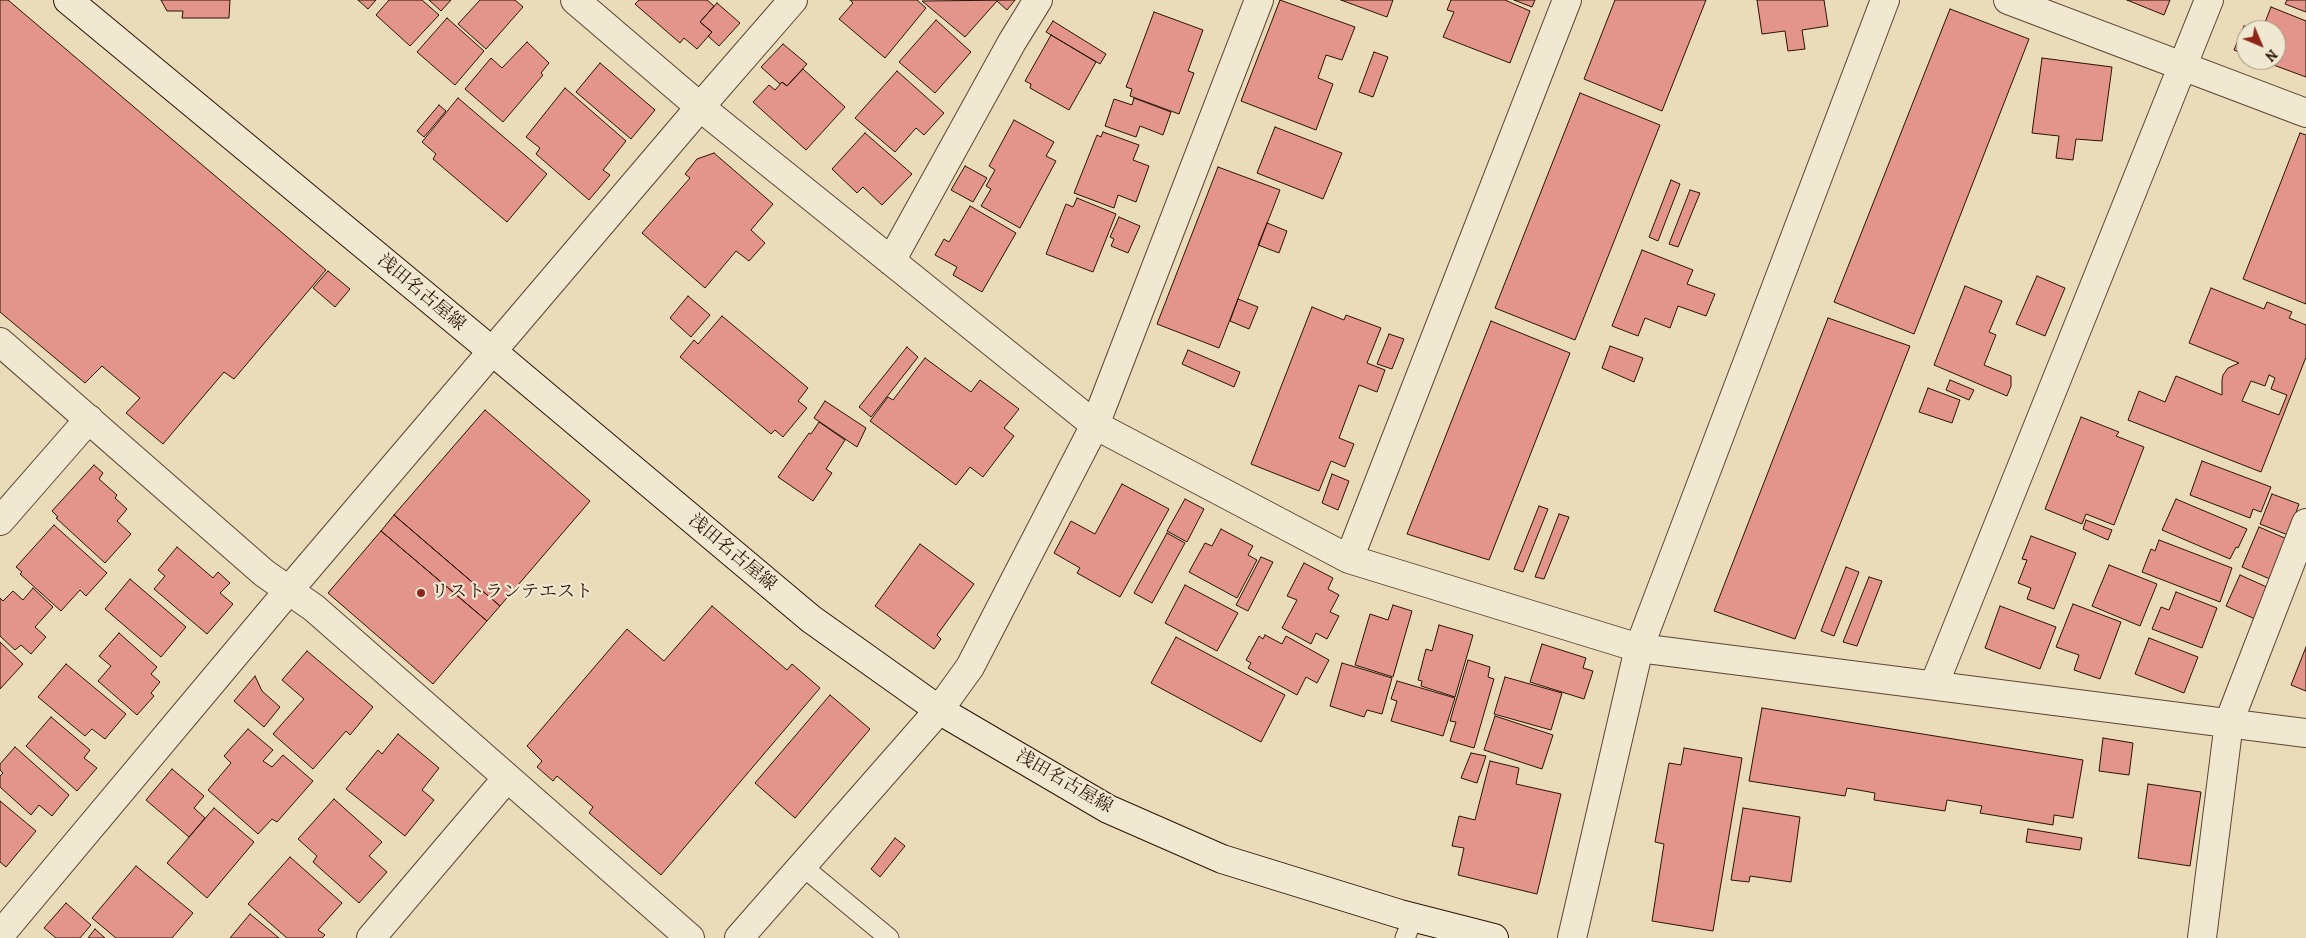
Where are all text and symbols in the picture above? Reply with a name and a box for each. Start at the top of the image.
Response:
north arrow [2236,20,2286,70]
text: N [2261,45,2282,66]
street label: 浅田名古屋線 [373,250,469,336]
street label: 浅田名古屋線 [684,510,780,596]
place label: リストランテエスト [431,582,593,604]
marker: リストランテエスト [415,587,427,599]
street label: 浅田名古屋線 [1012,746,1116,818]

